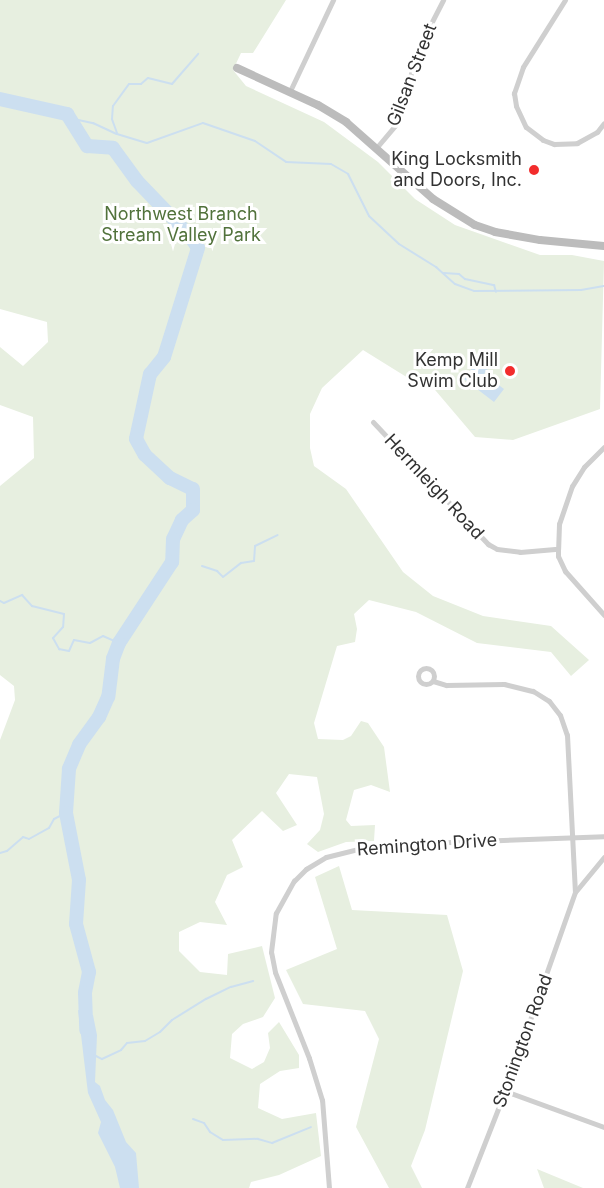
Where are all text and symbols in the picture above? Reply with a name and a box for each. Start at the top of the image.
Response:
street label: Gilsan Street [383,21,441,129]
place label: King Locksmith and Doors, Inc. [391,149,522,192]
marker: King Locksmith and Doors, Inc. [527,163,541,177]
park label: Northwest Branch Stream Valley Park [101,204,261,246]
place label: Kemp Mill Swim Club [407,350,498,392]
marker: Kemp Mill Swim Club [503,364,517,378]
street label: Hermleigh Road [380,430,488,544]
street label: Remington Drive [356,829,498,861]
street label: Stonington Road [489,971,557,1111]

